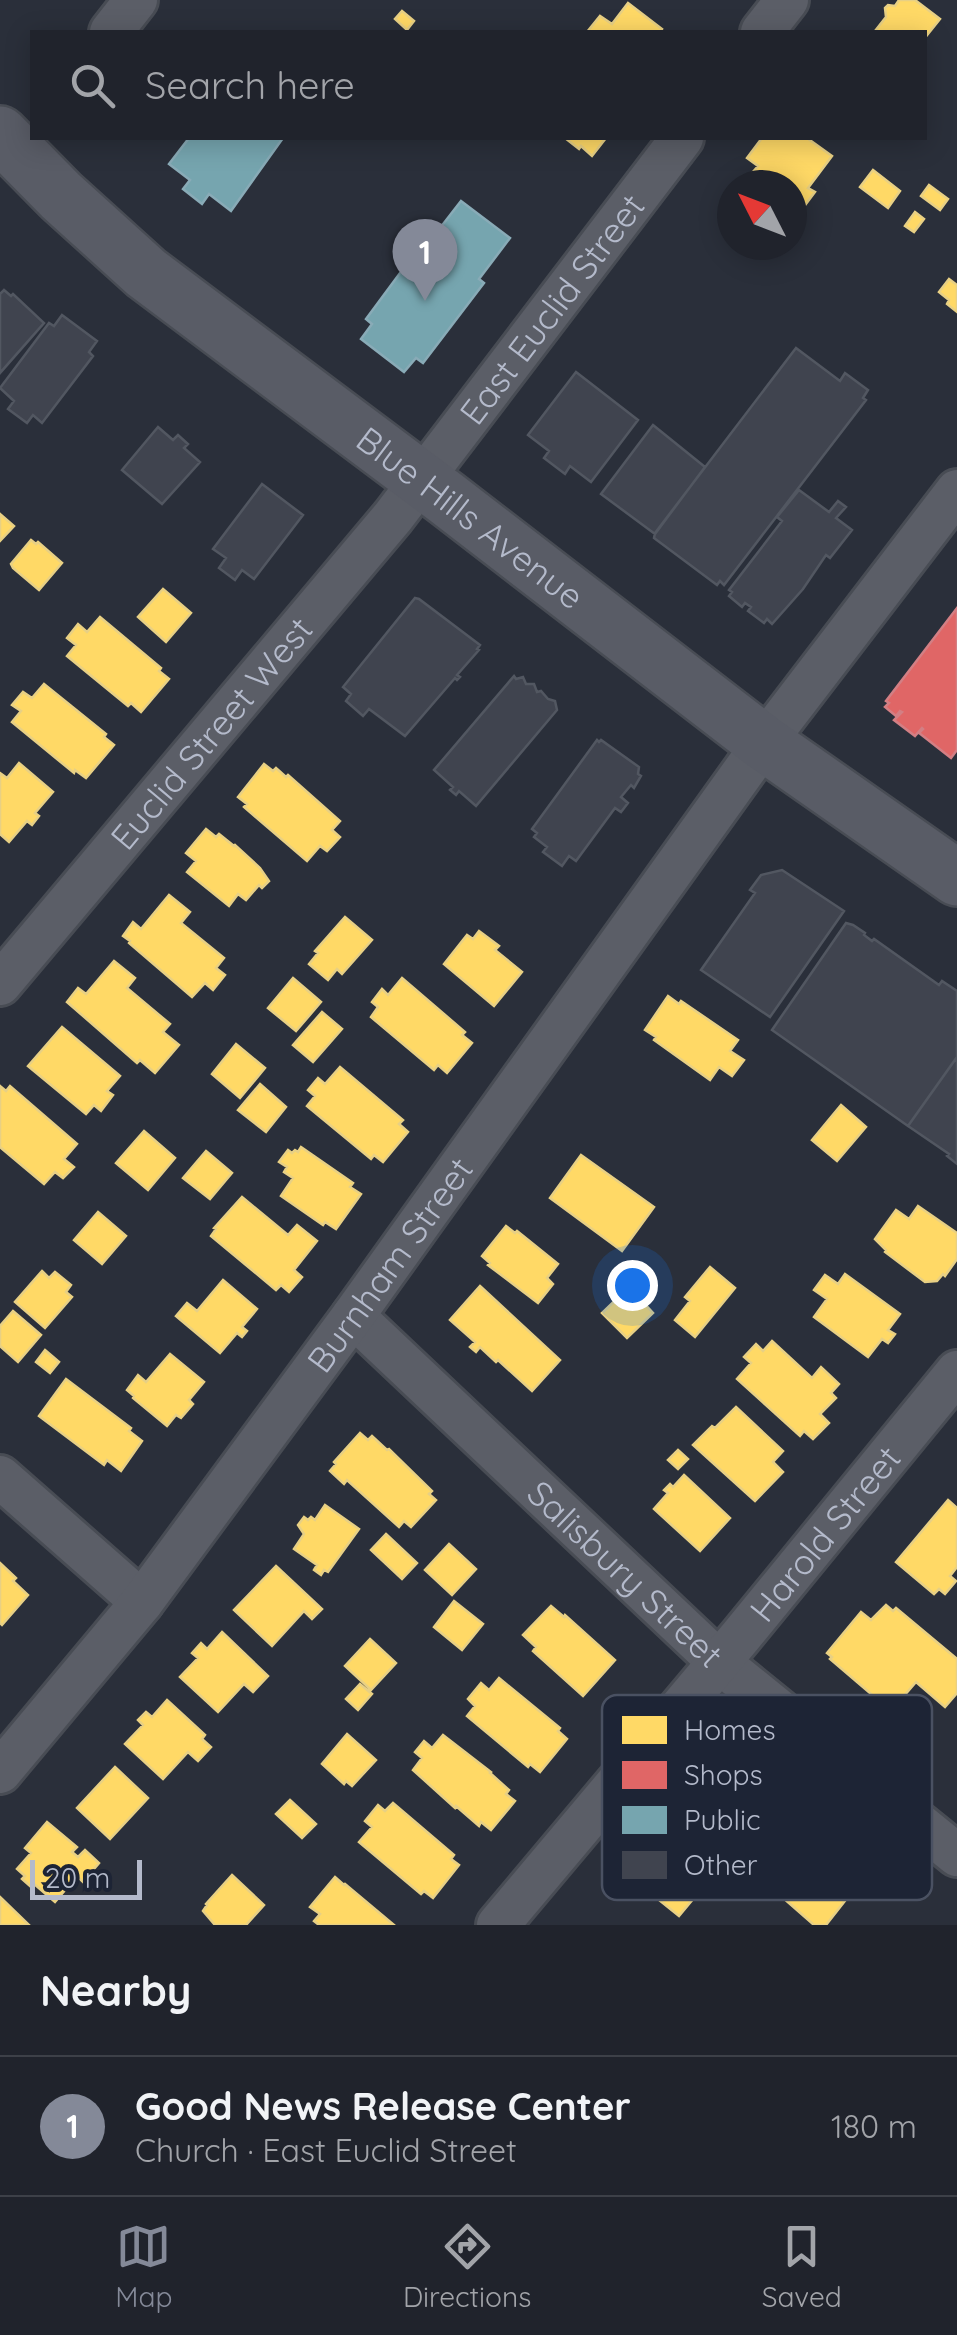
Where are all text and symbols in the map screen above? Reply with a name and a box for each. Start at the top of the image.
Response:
search box [30,30,927,140]
icon: search [65,58,120,113]
text: Search here [145,61,355,109]
north arrow [717,170,807,260]
street label: East Euclid Street [450,185,654,433]
pin: 1 [392,218,458,301]
street label: Blue Hills Avenue [348,417,593,618]
street label: Euclid Street West [101,608,322,858]
street label: Burnham Street [297,1148,482,1381]
your location [607,1260,658,1311]
street label: Harold Street [740,1437,910,1630]
street label: Salisbury Street [519,1471,732,1676]
legend [602,1695,932,1900]
text: Homes [684,1712,776,1747]
text: Shops [684,1757,763,1792]
text: Public [684,1802,760,1837]
text: Other [684,1847,758,1882]
scale bar [30,1855,142,1900]
text: 20 m [45,1860,110,1895]
text: Nearby [40,1964,191,2017]
text: Good News Release Center [135,2082,631,2130]
text: 1 [66,2106,79,2146]
text: 180 m [831,2106,917,2146]
text: Church · East Euclid Street [135,2130,517,2170]
tab: Map [115,2219,172,2314]
tab: Directions [403,2219,531,2314]
tab: Saved [762,2219,842,2314]

